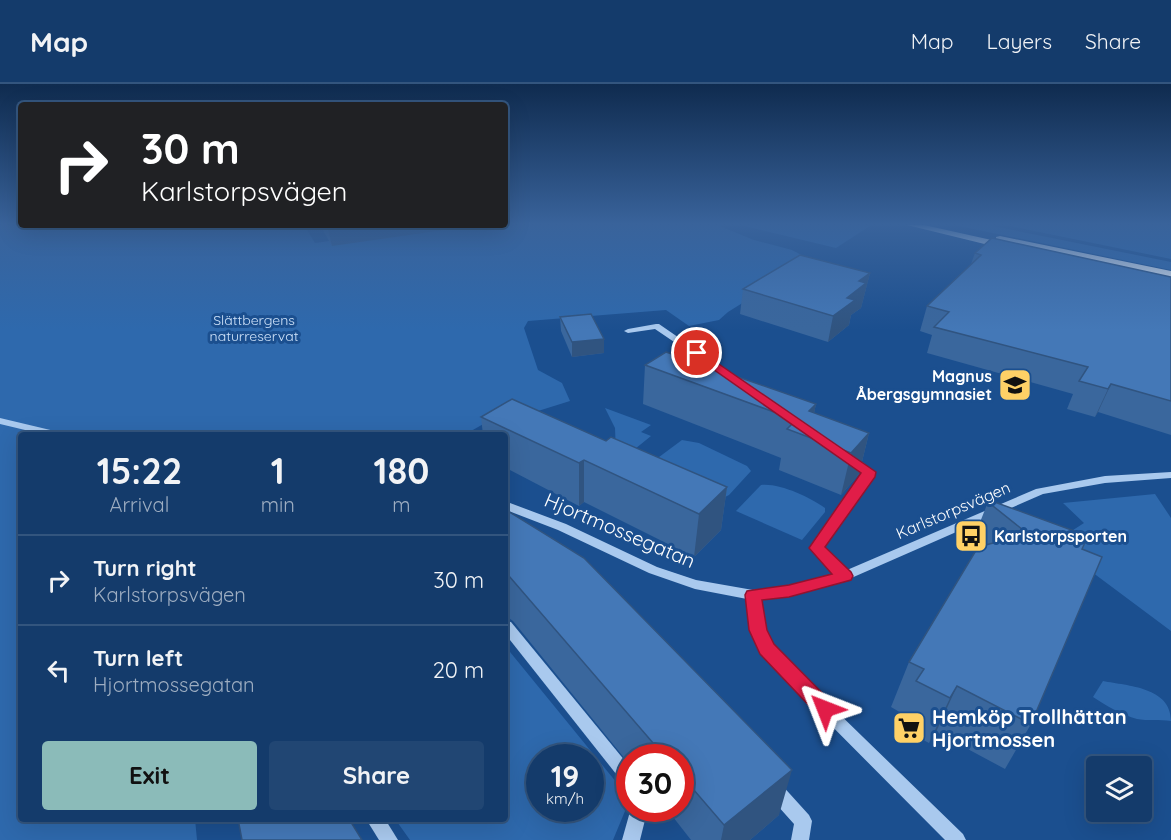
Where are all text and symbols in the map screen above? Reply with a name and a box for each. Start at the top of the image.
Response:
text: Map [30,24,88,59]
text: Map [911,28,954,54]
text: Layers [987,28,1052,54]
text: Share [1085,28,1141,54]
text: 30 m [141,122,240,175]
icon: right [42,126,120,204]
text: Karlstorpsvägen [141,174,347,208]
park label: Slättbergens naturreservat [210,311,299,345]
pin [671,327,722,378]
icon: arrive [680,336,713,369]
place label: Magnus Åbergsgymnasiet [856,366,992,404]
school or university icon: Magnus Åbergsgymnasiet [997,367,1033,403]
text: 15:22 [97,448,182,493]
text: 1 [271,448,285,493]
text: 180 [374,448,429,493]
street label: Karlstorpsvägen [893,477,1013,543]
street label: Hjortmossegatan [541,487,699,573]
text: Arrival [109,492,169,517]
text: min [261,492,295,517]
text: m [392,492,411,517]
bus stop icon: Karlstorpsporten [953,518,989,554]
place label: Karlstorpsporten [994,526,1127,546]
text: Turn right [93,554,197,582]
icon: right [42,564,75,597]
text: 30 m [433,566,484,594]
text: Karlstorpsvägen [93,582,246,607]
text: Turn left [93,644,183,672]
icon: left [42,654,75,687]
text: 20 m [433,656,484,684]
text: Hjortmossegatan [93,672,255,697]
position arrow [793,677,857,741]
place label: Hemköp Trollhättan Hjortmossen [932,704,1127,752]
supermarket icon: Hemköp Trollhättan Hjortmossen [891,710,927,746]
button: Exit [42,741,257,810]
button: Share [269,741,484,810]
speed limit sign: 30 [616,744,694,822]
map controls [1086,756,1152,822]
button: layers [1086,756,1152,822]
text: 19 [551,757,579,795]
text: km/h [546,789,584,808]

